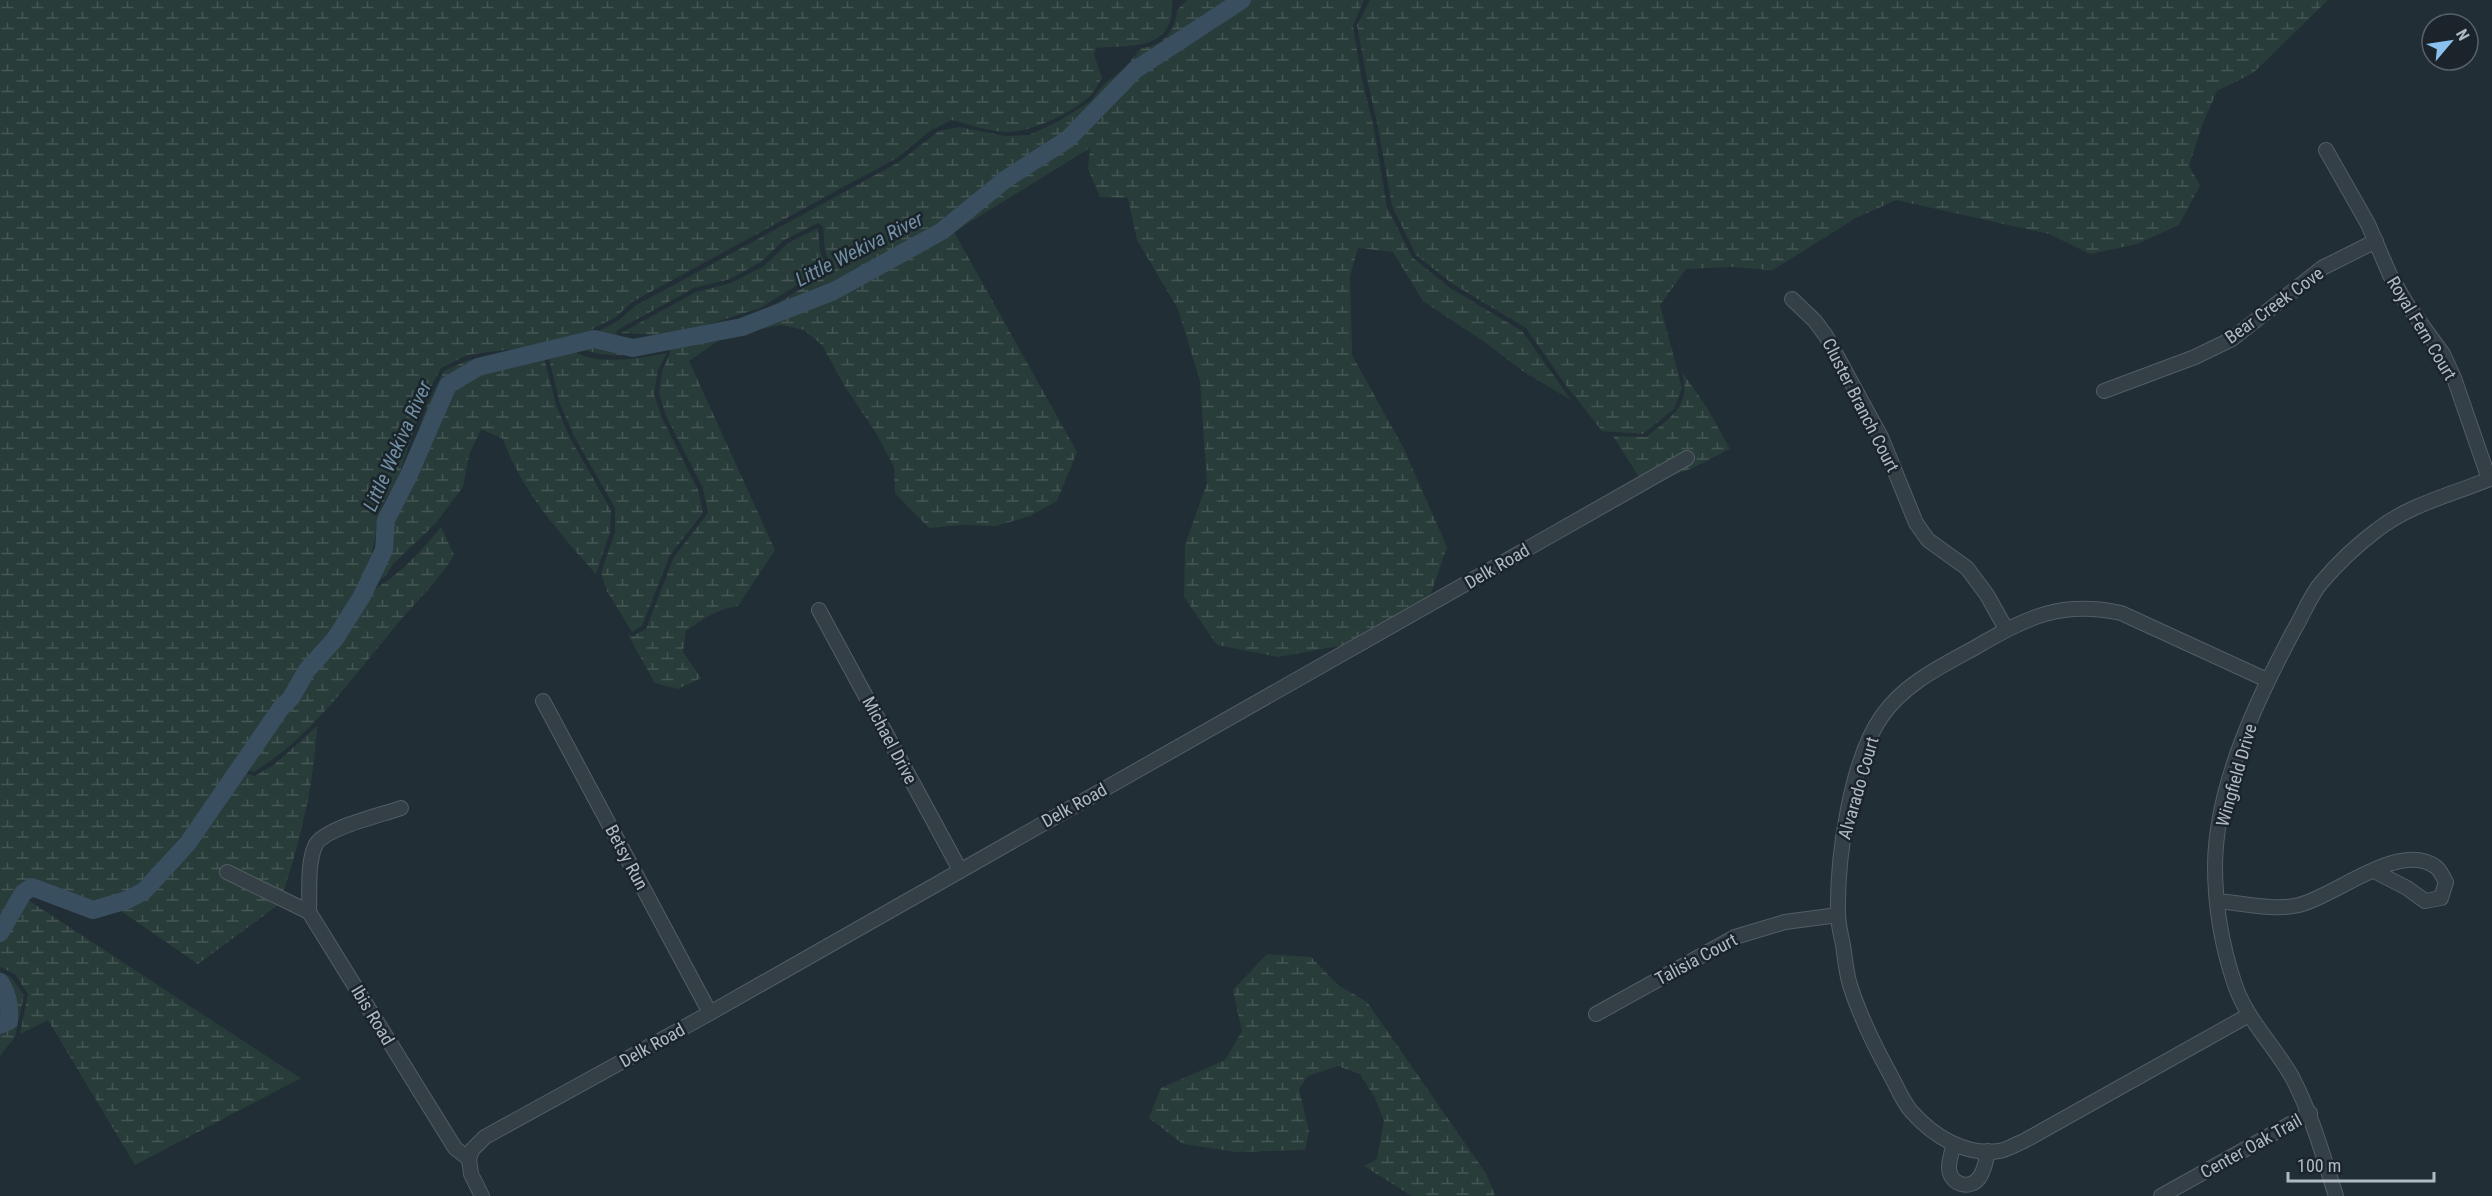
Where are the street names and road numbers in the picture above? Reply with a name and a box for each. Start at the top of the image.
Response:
street label: Bear Creek Cove [2221,262,2327,348]
street label: Royal Fern Court [2383,272,2461,384]
street label: Cluster Branch Court [1818,335,1904,475]
street label: Delk Road [1461,539,1533,593]
street label: Michael Drive [858,693,922,787]
street label: Wingfield Drive [2211,721,2261,829]
street label: Alvarado Court [1833,734,1883,842]
street label: Delk Road [1038,779,1110,831]
street label: Betsy Run [601,821,653,893]
street label: Talisia Court [1652,929,1740,989]
street label: Ibis Road [347,981,399,1049]
street label: Delk Road [616,1019,688,1071]
street label: Center Oak Trail [2197,1109,2305,1183]

